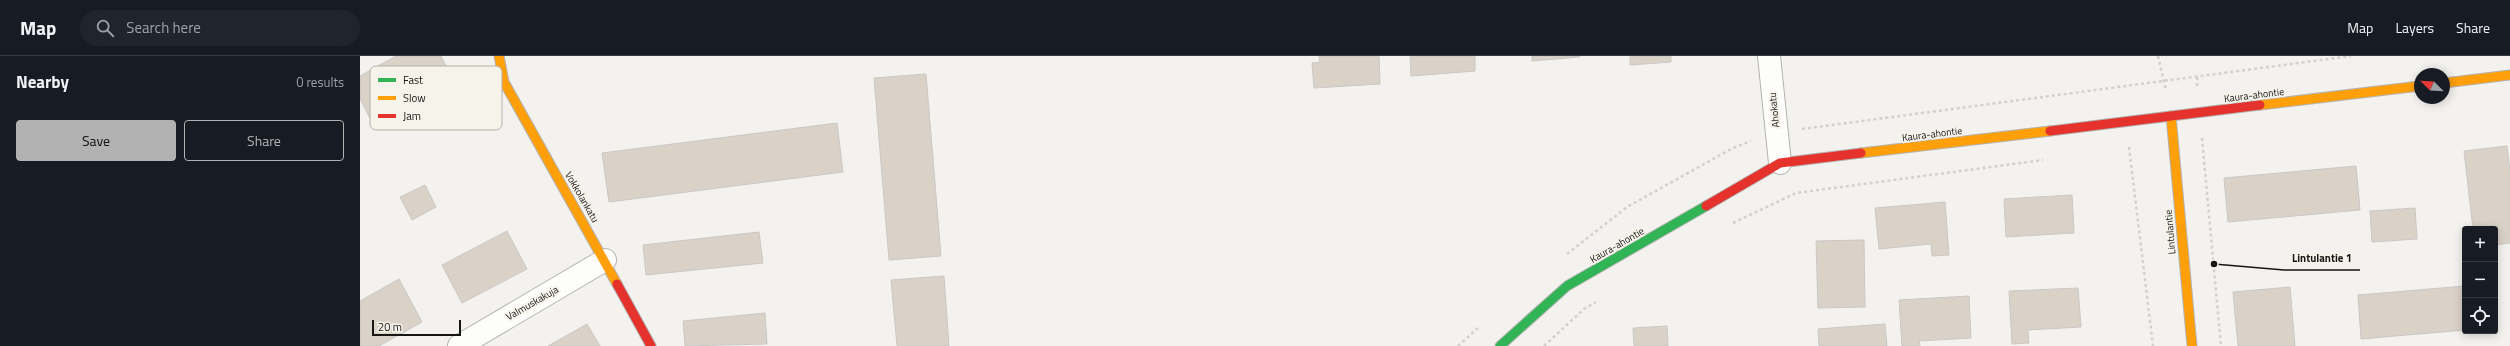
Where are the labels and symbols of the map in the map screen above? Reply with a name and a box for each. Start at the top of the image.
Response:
legend [370,66,502,130]
north arrow [2414,68,2450,104]
text: Fast [403,72,423,88]
street label: Kaura-ahontie [2223,84,2285,106]
text: Slow [403,90,426,106]
street label: Ahokatu [1765,92,1783,128]
text: Jam [403,108,421,124]
street label: Kaura-ahontie [1901,123,1963,145]
street label: Vokkolankatu [561,169,603,225]
street label: Lintulantie [2161,209,2179,255]
street label: Kaura-ahontie [1587,223,1647,267]
callout: Lintulantie 1 [2284,247,2360,270]
text: Lintulantie 1 [2292,250,2352,266]
street label: Valmuskakuja [503,282,561,324]
scale bar [372,318,461,337]

